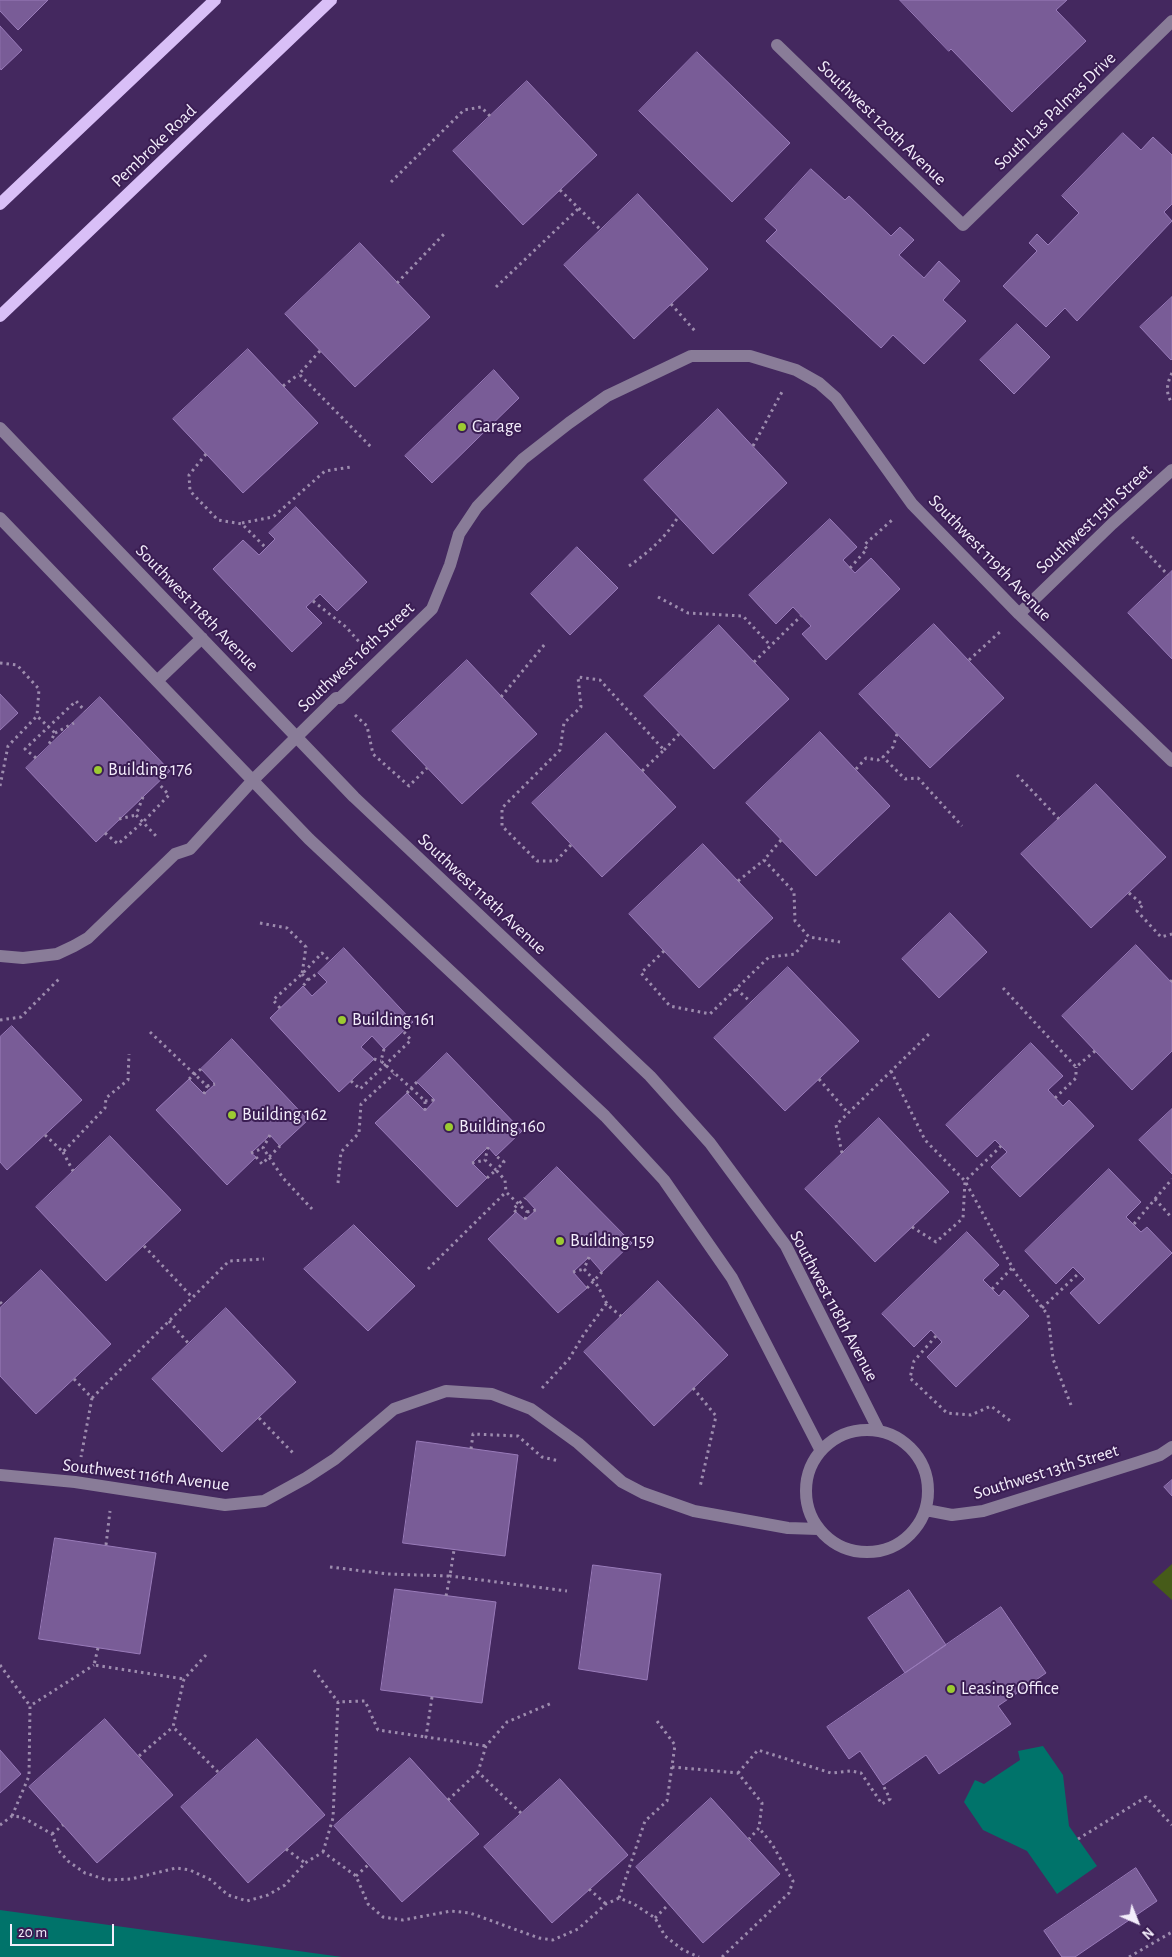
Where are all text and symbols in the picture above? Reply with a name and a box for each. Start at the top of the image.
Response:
street label: South Las Palmas Drive [990,47,1120,175]
street label: Southwest 120th Avenue [813,56,951,190]
street label: Pembroke Road [107,100,201,192]
place label: Garage [472,416,522,438]
marker: Garage [456,421,468,433]
street label: Southwest 15th Street [1032,460,1156,578]
street label: Southwest 119th Avenue [924,490,1056,626]
street label: Southwest 118th Avenue [131,540,263,676]
street label: Southwest 16th Street [293,597,419,717]
place label: Building 176 [108,759,193,781]
marker: Building 176 [92,764,104,776]
street label: Southwest 118th Avenue [413,829,551,959]
place label: Building 161 [352,1009,435,1031]
marker: Building 161 [336,1014,348,1026]
place label: Building 162 [242,1104,327,1126]
marker: Building 162 [226,1109,238,1121]
place label: Building 160 [459,1116,546,1138]
marker: Building 160 [443,1121,455,1133]
street label: Southwest 118th Avenue [785,1227,883,1385]
place label: Building 159 [570,1230,655,1252]
marker: Building 159 [554,1235,566,1247]
street label: Southwest 13th Street [971,1440,1121,1504]
street label: Southwest 116th Avenue [61,1454,231,1496]
place label: Leasing Office [961,1678,1059,1700]
marker: Leasing Office [945,1683,957,1695]
north arrow [1112,1897,1162,1947]
scale bar [12,1914,116,1946]
text: N [1139,1924,1156,1941]
text: 20 m [18,1925,47,1940]

